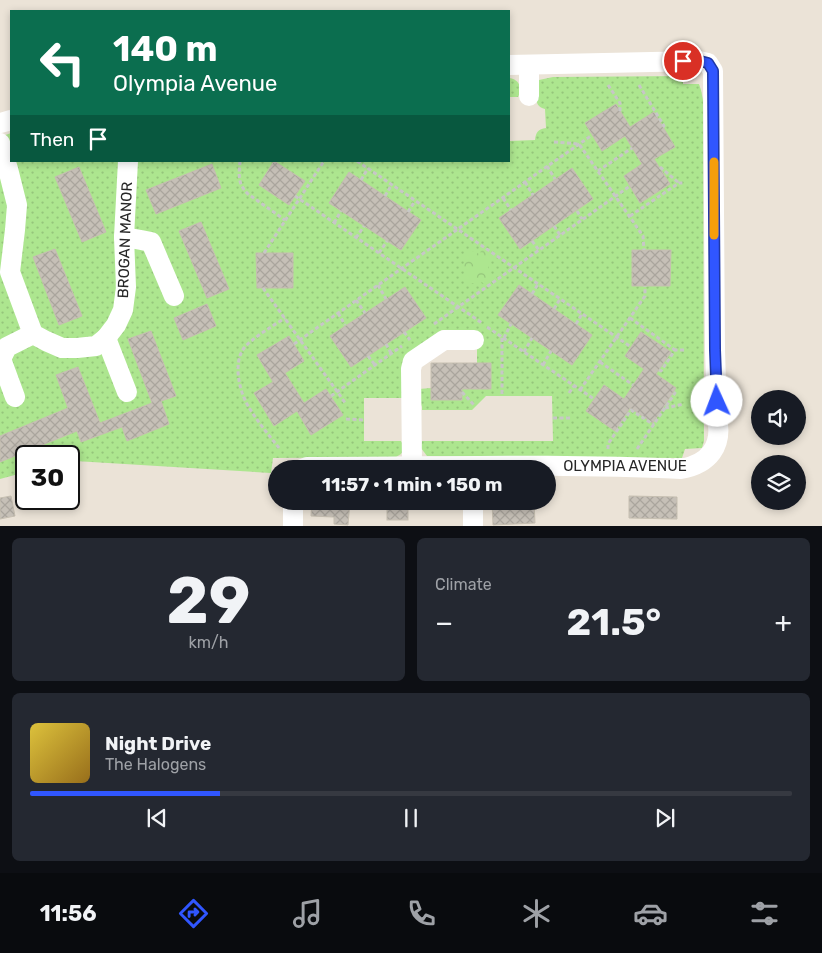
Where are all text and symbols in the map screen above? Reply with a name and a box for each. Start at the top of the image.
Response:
text: 140 m [113,28,218,70]
icon: left [30,30,95,95]
pin [662,40,704,82]
icon: arrive [669,47,697,75]
text: Olympia Avenue [113,70,277,97]
icon: arrive [84,125,112,153]
text: Then [30,128,74,151]
street label: BROGAN MANOR [114,181,136,299]
position arrow [690,374,742,426]
map controls [751,390,806,510]
button: sound [751,390,806,445]
speed limit sign: 30 [15,445,80,510]
button: layers [751,455,806,510]
street label: OLYMPIA AVENUE [563,457,687,475]
text: 11:57 · 1 min · 150 m [322,473,502,496]
text: 29 [167,562,250,639]
text: Climate [435,575,492,594]
text: 21.5° [567,599,661,645]
text: − [435,606,453,639]
text: + [775,606,792,639]
text: km/h [189,633,228,652]
text: Night Drive [105,732,211,755]
text: The Halogens [105,755,206,774]
icon: previous [143,804,171,832]
icon: pause [397,804,425,832]
icon: next [651,804,679,832]
icon: directions [176,896,211,931]
icon: music [290,896,325,931]
icon: phone [404,896,439,931]
icon: climate [519,896,554,931]
icon: car [633,896,668,931]
icon: filters [747,896,782,931]
text: 11:56 [40,900,96,927]

